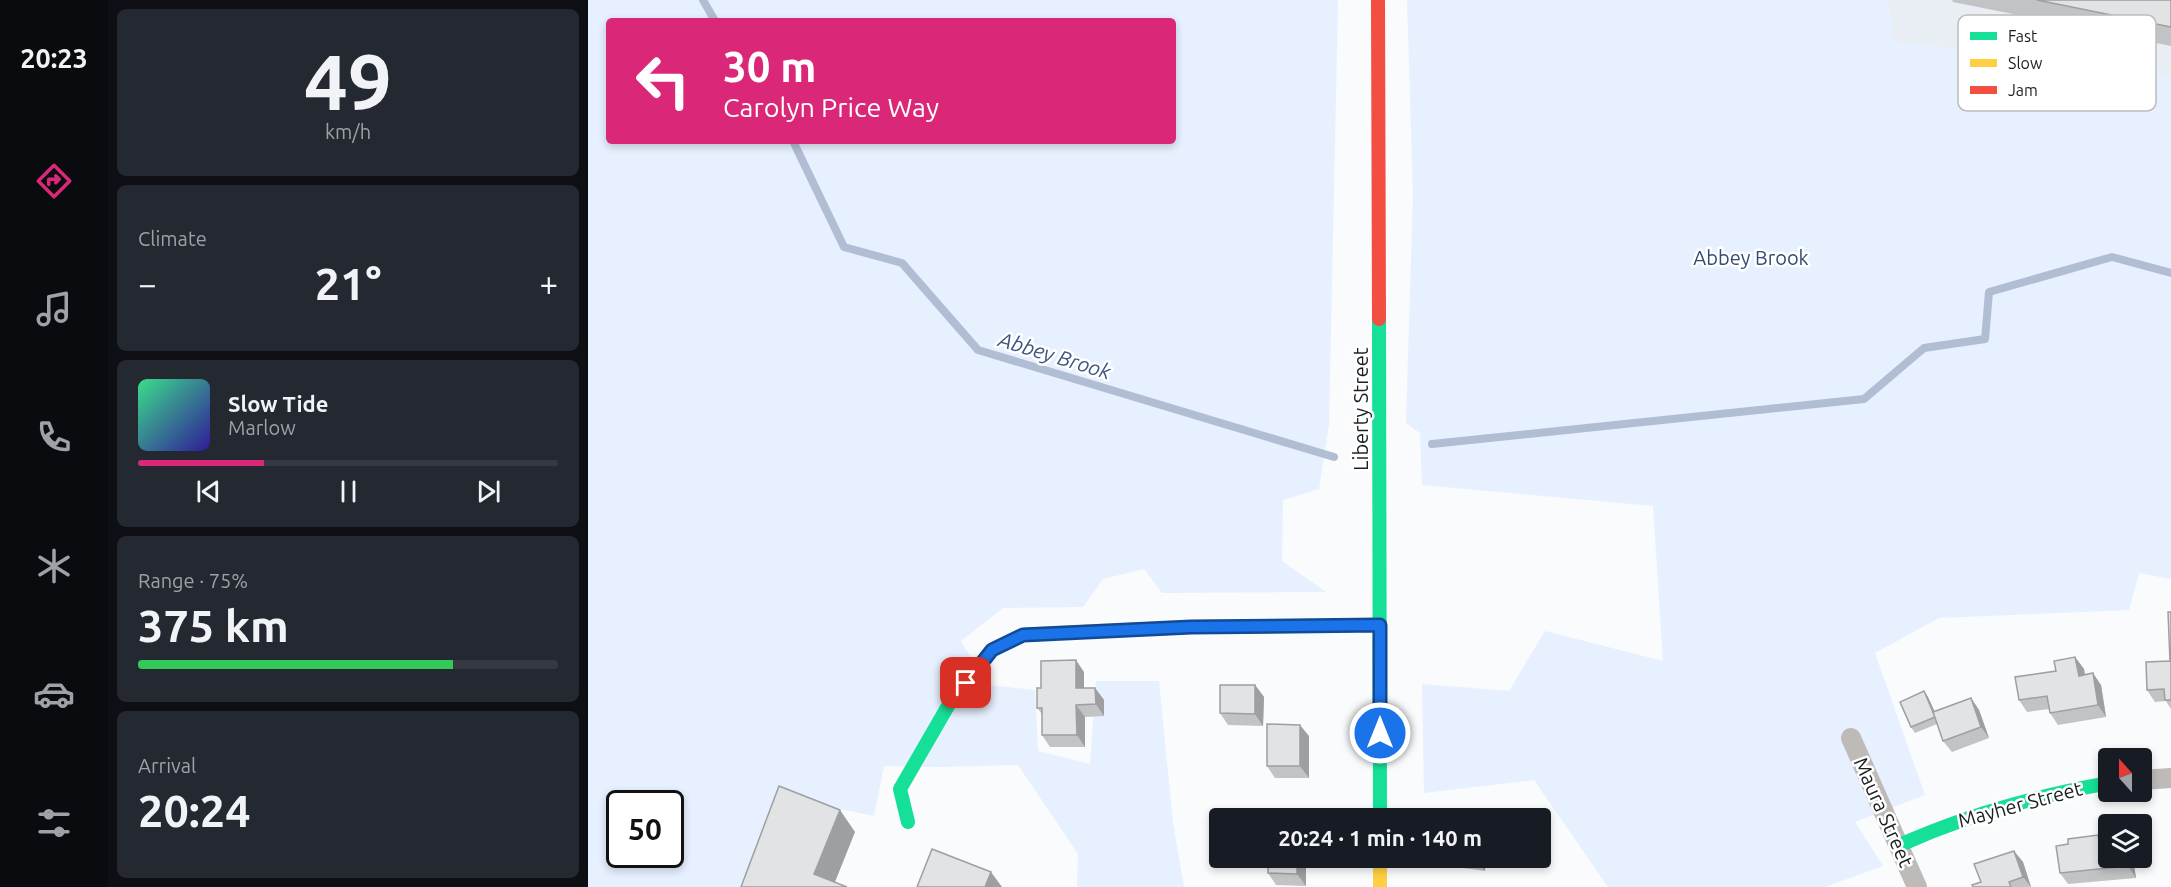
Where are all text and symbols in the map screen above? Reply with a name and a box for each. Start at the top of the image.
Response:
legend [1958,15,2156,111]
text: Fast [2008,27,2038,45]
text: 49 [304,37,392,125]
icon: left [624,42,702,120]
text: 20:23 [20,43,88,73]
text: 30 m [723,43,817,90]
text: Slow [2008,54,2043,72]
text: Jam [2008,81,2038,99]
text: Carolyn Price Way [723,92,939,122]
text: km/h [325,120,371,143]
icon: directions [33,160,75,202]
text: Climate [138,227,207,250]
park label: Abbey Brook [1693,246,1809,269]
text: 21° [315,258,381,309]
text: − [138,265,157,302]
text: + [539,265,558,302]
icon: music [33,288,75,330]
water label: Abbey Brook [995,326,1114,384]
street label: Liberty Street [1349,347,1372,471]
text: Slow Tide [228,391,328,416]
icon: phone [33,416,75,458]
text: Marlow [228,416,296,439]
icon: previous [192,475,225,508]
icon: pause [332,475,365,508]
icon: next [472,475,505,508]
icon: climate [33,545,75,587]
text: Range · 75% [138,569,248,592]
text: 375 km [138,600,289,651]
pin [940,657,991,708]
icon: arrive [949,666,982,699]
icon: car [33,673,75,715]
position arrow [1348,701,1412,765]
north arrow [2098,748,2152,802]
map controls [2098,748,2152,868]
text: Arrival [138,754,196,777]
street label: Maura Street [1850,754,1918,870]
street label: Mayher Street [1955,776,2085,832]
text: 20:24 [138,785,251,836]
speed limit sign: 50 [606,790,684,868]
icon: filters [33,802,75,844]
button: layers [2098,814,2152,868]
text: 20:24 · 1 min · 140 m [1278,825,1482,850]

